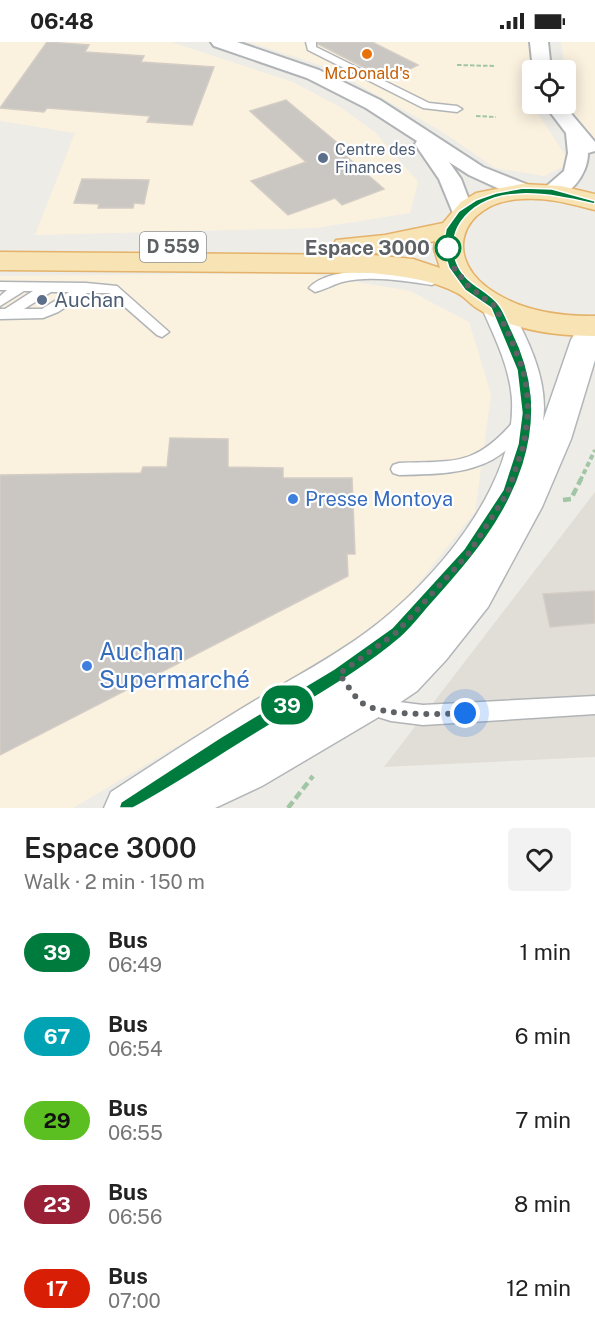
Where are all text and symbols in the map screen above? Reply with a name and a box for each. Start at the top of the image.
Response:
text: 06:48 [30,8,94,34]
marker: McDonald's [360,47,374,61]
map controls [522,60,576,114]
button: locate [522,60,576,114]
place label: McDonald's [324,64,410,83]
place label: Centre des Finances [335,140,416,177]
marker: Centre des Finances [316,151,330,165]
road number: D 559 [140,232,206,262]
marker: Espace 3000 [435,235,461,261]
place label: Espace 3000 [305,236,430,260]
place label: Auchan [54,288,124,312]
marker: Auchan [35,293,49,307]
place label: Presse Montoya [305,487,453,511]
marker: Presse Montoya [286,492,300,506]
place label: Auchan Supermarché [99,637,250,693]
marker: Auchan Supermarché [80,659,94,673]
line badge: 39 [260,686,314,724]
text: 39 [273,693,301,718]
your location [450,698,480,728]
button: heart [508,828,571,891]
text: Espace 3000 [24,831,197,864]
text: Walk · 2 min · 150 m [24,870,205,894]
text: Bus [108,927,148,953]
text: 1 min [519,939,571,965]
text: 39 [43,940,71,965]
text: 06:49 [108,953,162,977]
text: Bus [108,1011,148,1037]
text: 6 min [515,1023,571,1049]
text: 67 [44,1024,70,1049]
text: 06:54 [108,1037,162,1061]
text: Bus [108,1095,148,1121]
text: 7 min [515,1107,571,1133]
text: 29 [43,1108,71,1133]
text: 06:55 [108,1121,163,1145]
text: Bus [108,1179,148,1205]
text: 8 min [514,1191,571,1217]
text: 23 [43,1192,71,1217]
text: 06:56 [108,1205,162,1229]
text: Bus [108,1263,148,1289]
text: 12 min [506,1275,571,1301]
text: 17 [46,1276,68,1301]
text: 07:00 [108,1289,161,1313]

